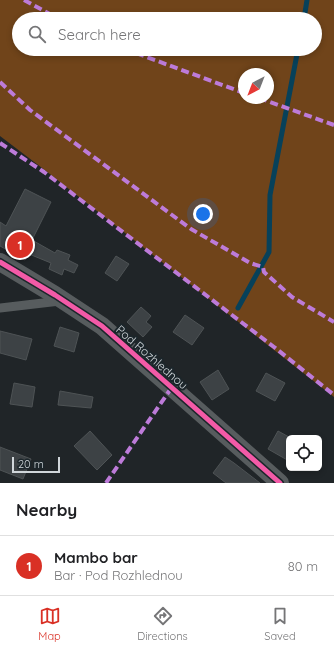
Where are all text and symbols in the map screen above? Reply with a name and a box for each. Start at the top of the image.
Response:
search box [12,12,322,56]
icon: search [26,23,48,45]
text: Search here [58,25,141,44]
north arrow [238,68,274,104]
your location [193,204,213,224]
pin: 1 [7,230,33,260]
street label: Pod Rozhlednou [113,322,191,392]
map controls [286,435,322,471]
button: locate [286,435,322,471]
scale bar [12,455,60,474]
text: 20 m [18,457,44,471]
text: Nearby [16,499,77,520]
text: Mambo bar [54,548,138,567]
text: 1 [26,558,32,574]
text: 80 m [288,558,318,574]
text: Bar · Pod Rozhlednou [54,567,183,583]
tab: Map [38,605,61,643]
tab: Directions [137,605,188,643]
tab: Saved [264,605,296,643]

